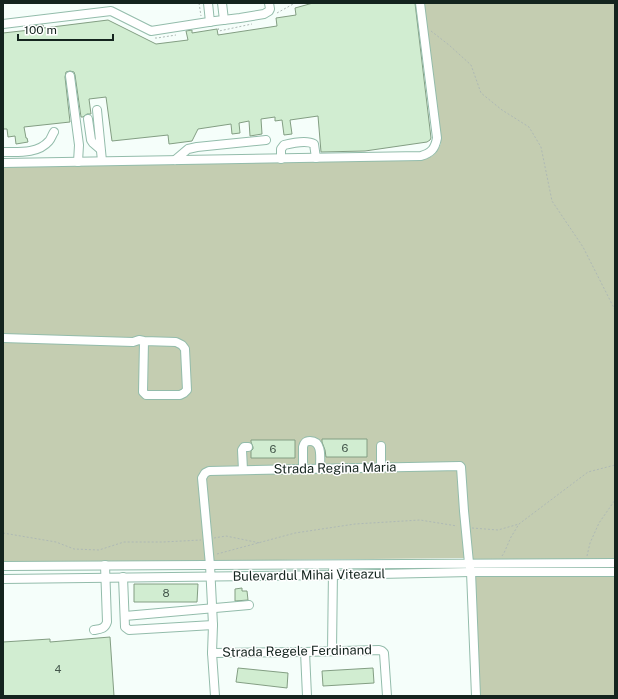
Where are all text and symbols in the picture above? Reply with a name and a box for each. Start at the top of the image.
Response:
scale bar [18,16,113,42]
text: 100 m [24,23,57,37]
house number: 6 [342,442,349,454]
house number: 6 [270,443,277,455]
street label: Strada Regina Maria [273,459,397,477]
street label: Bulevardul Mihai Viteazul [232,566,386,584]
house number: 8 [162,587,170,599]
street label: Strada Regele Ferdinand [222,642,372,660]
house number: 4 [55,663,62,675]

